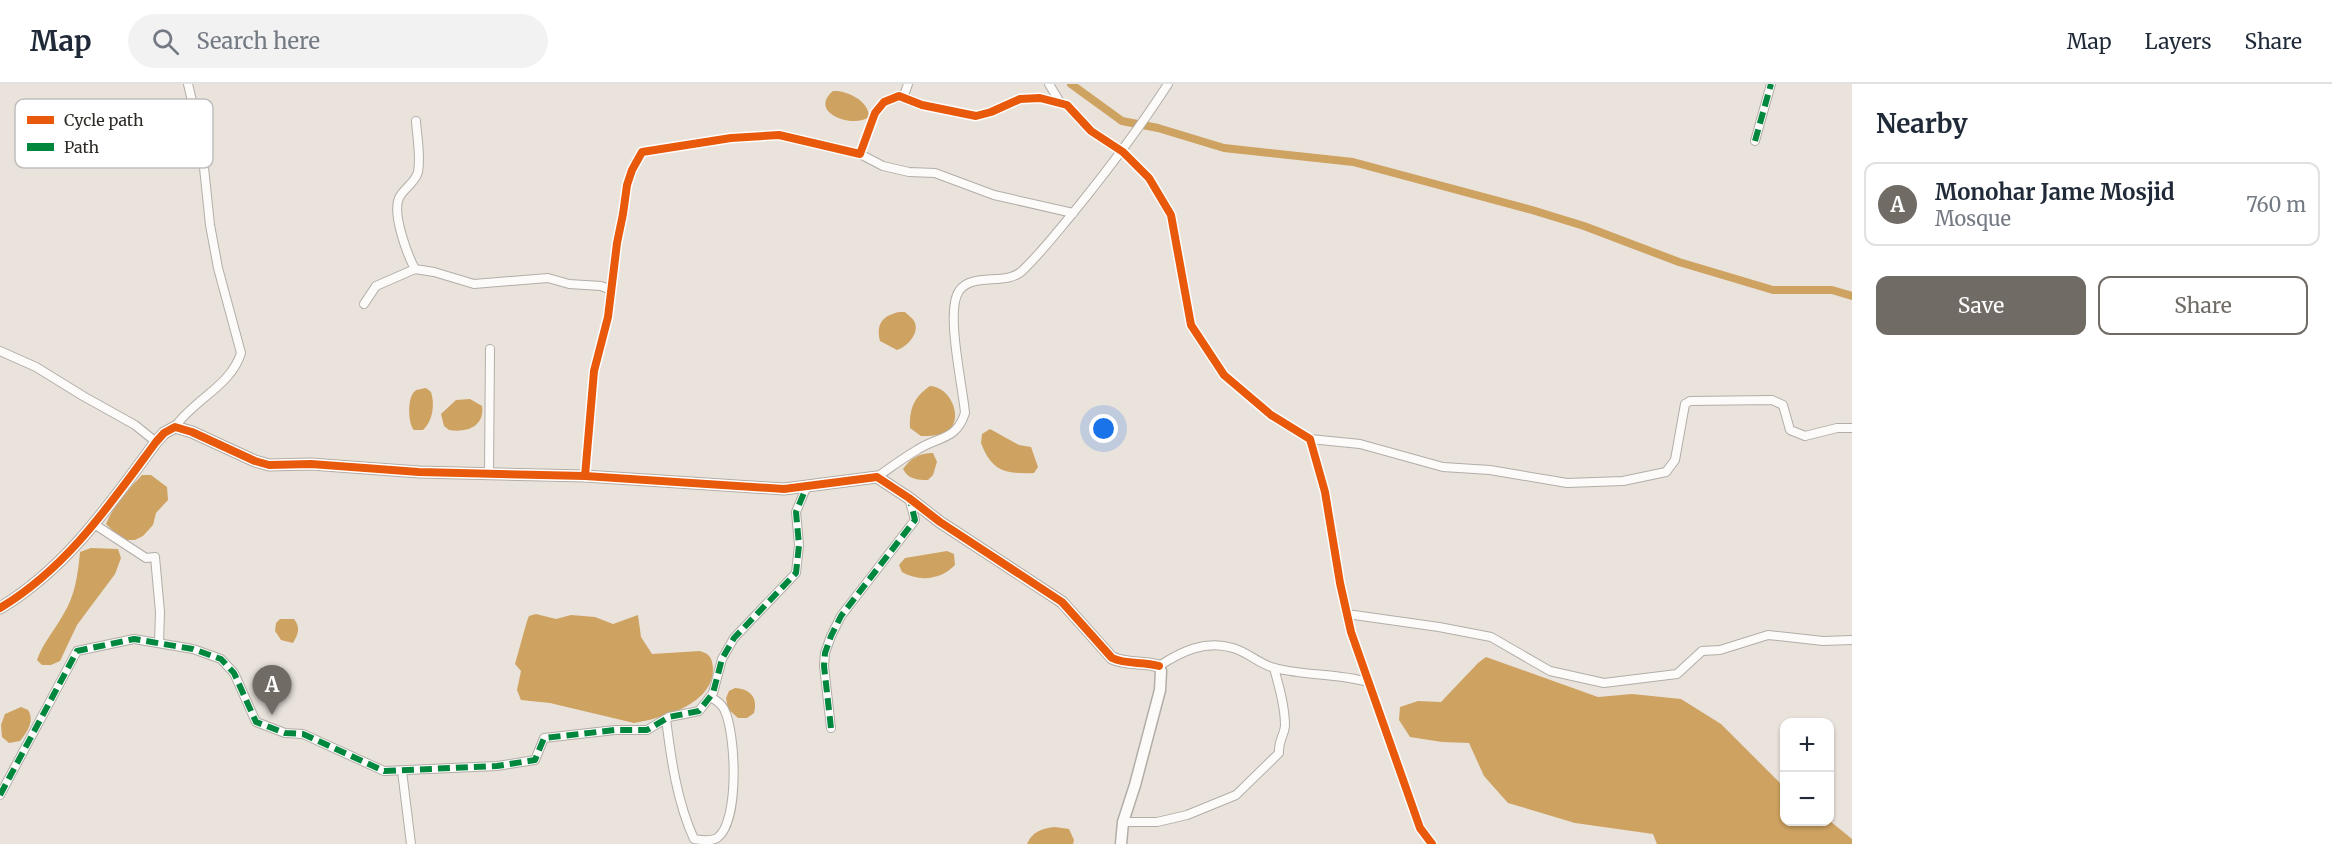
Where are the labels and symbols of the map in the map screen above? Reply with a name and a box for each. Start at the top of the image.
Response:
legend [15,99,213,168]
text: Cycle path [64,110,144,130]
text: Path [64,137,100,157]
your location [1089,414,1118,443]
pin: A [252,666,292,715]

